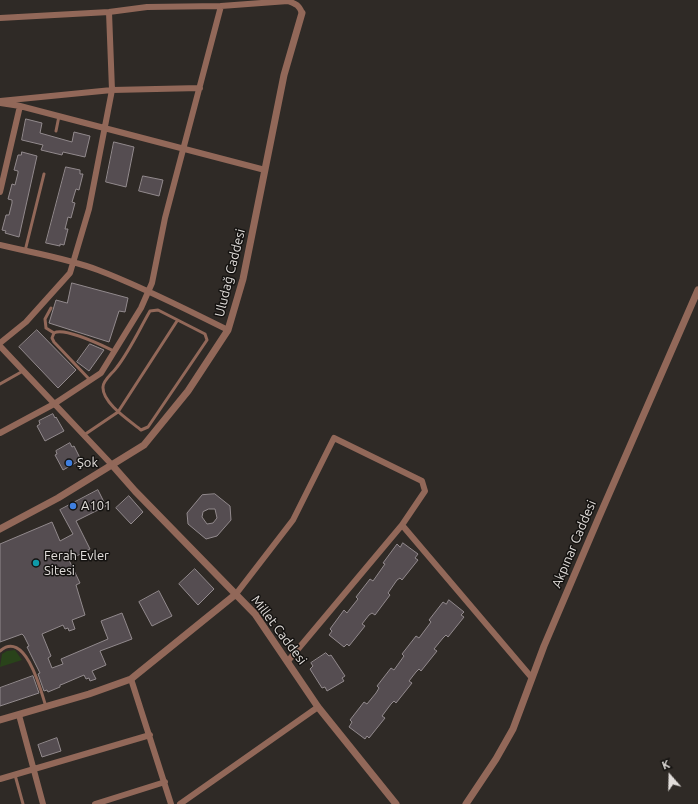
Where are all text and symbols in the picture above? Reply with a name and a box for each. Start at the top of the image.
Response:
street label: Uludağ Caddesi [212,227,248,319]
place label: Şok [77,455,98,471]
marker: Şok [64,458,74,468]
place label: A101 [81,498,111,514]
street label: Akpınar Caddesi [549,498,599,590]
marker: A101 [68,501,78,511]
place label: Ferah Evler Sitesi [44,548,109,579]
marker: Ferah Evler Sitesi [31,558,41,568]
street label: Millet Caddesi [248,592,310,668]
north arrow [650,756,690,796]
text: K [660,758,671,772]

